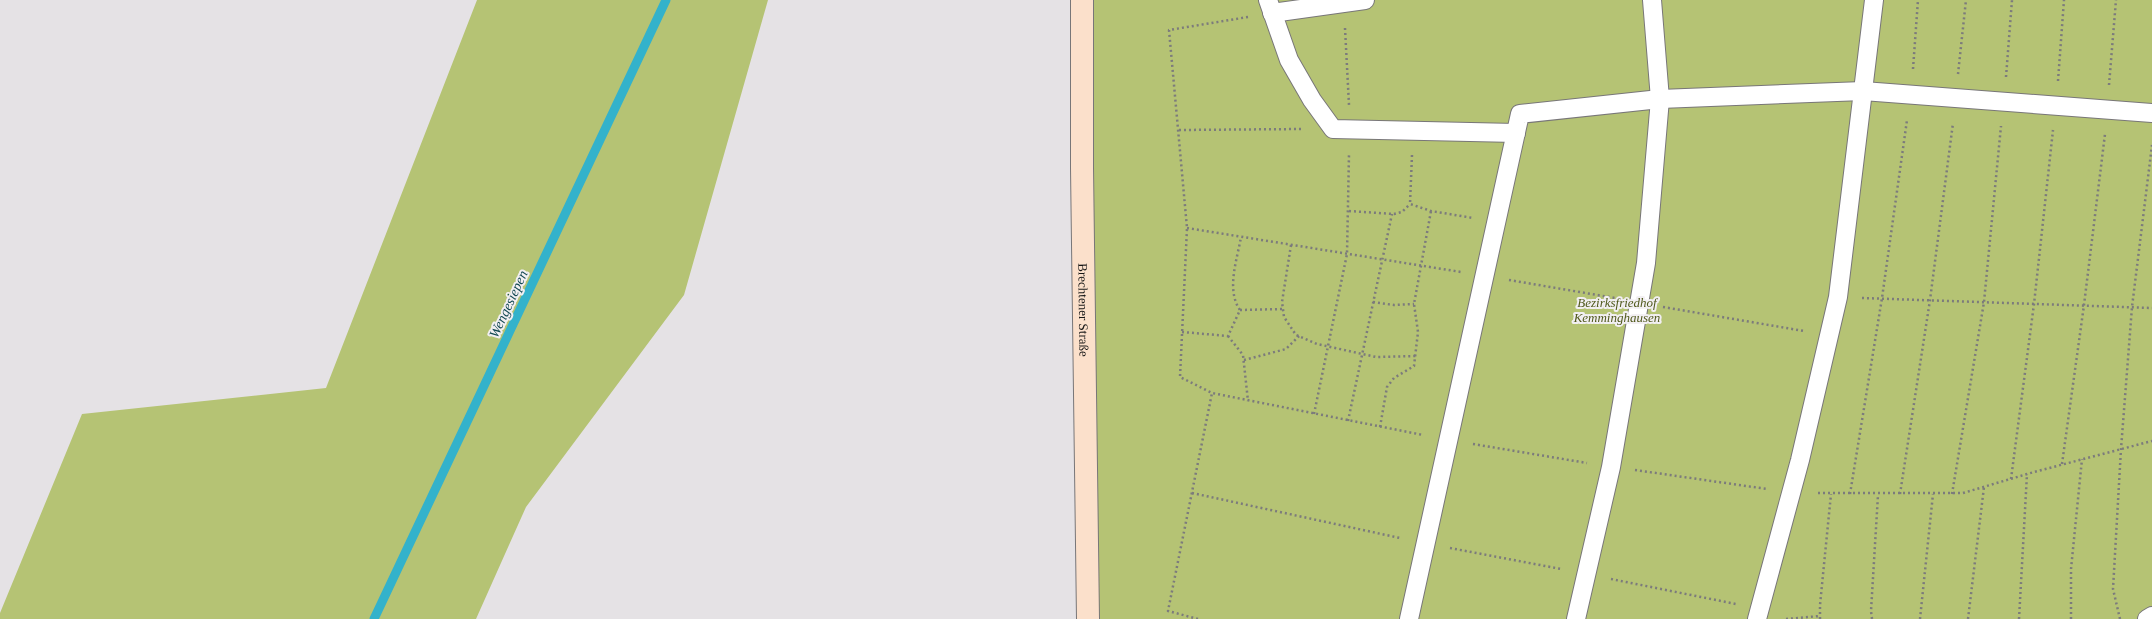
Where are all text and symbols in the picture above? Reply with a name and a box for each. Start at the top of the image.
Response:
street label: Brechtener Straße [1075,263,1092,357]
water label: Wengesiepen [486,268,531,340]
park label: Bezirksfriedhof Kemminghausen [1573,295,1660,325]

